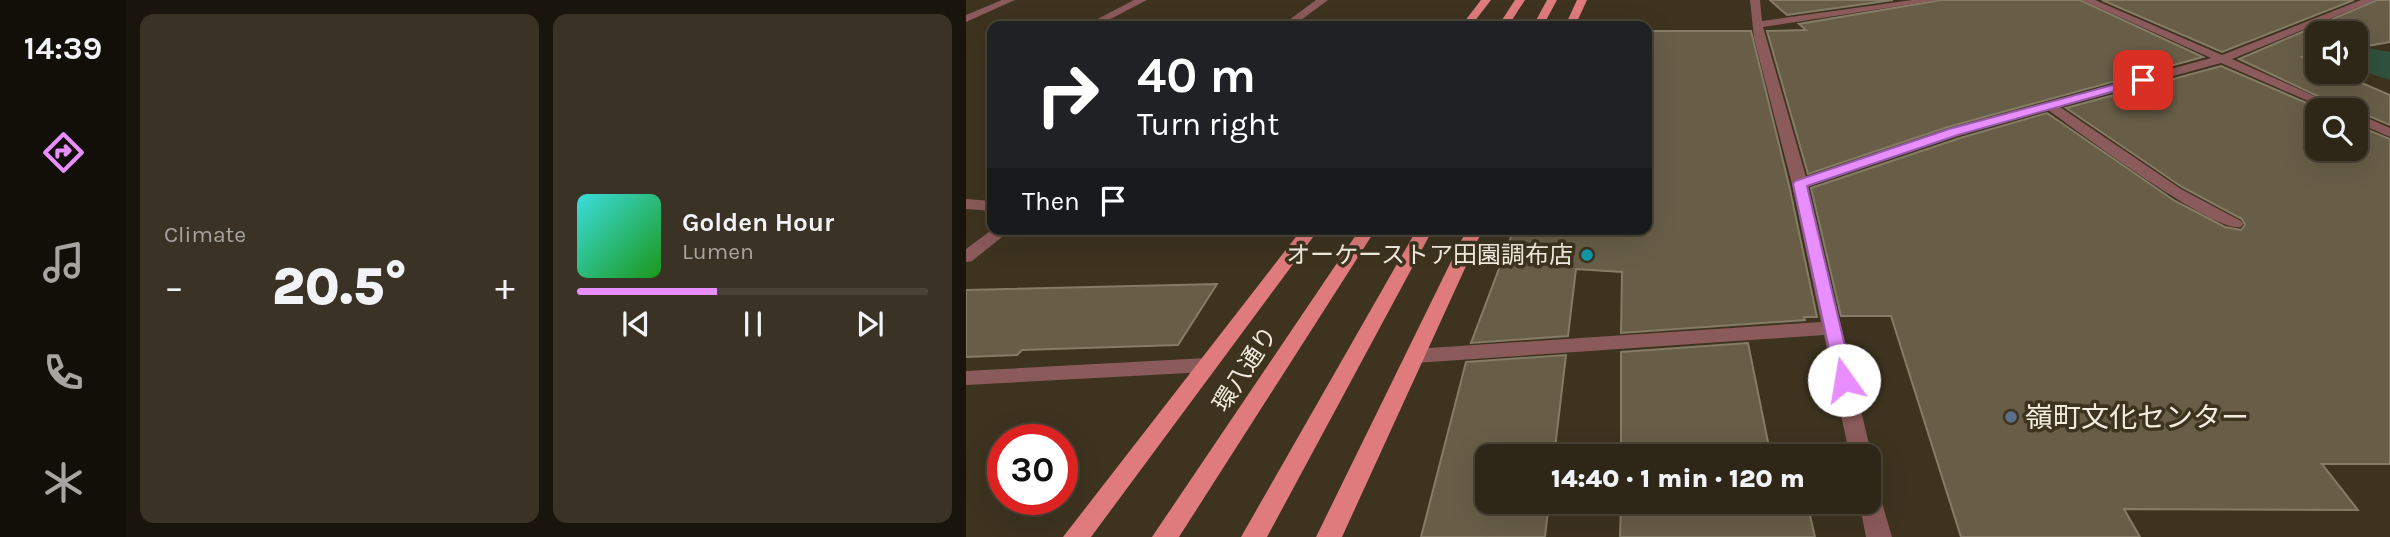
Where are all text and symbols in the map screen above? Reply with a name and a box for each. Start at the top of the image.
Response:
map controls [2305,21,2368,161]
button: sound [2305,21,2368,84]
text: 14:39 [24,30,102,67]
text: 40 m [1137,47,1256,104]
icon: right [1022,49,1113,140]
pin [2113,50,2173,110]
icon: arrive [2124,61,2162,99]
button: search [2305,98,2368,161]
text: Turn right [1137,106,1279,143]
icon: directions [39,128,88,177]
icon: arrive [1094,182,1132,220]
text: Then [1022,186,1080,217]
text: Golden Hour [682,207,834,238]
text: Climate [164,221,246,248]
icon: music [39,238,88,287]
text: Lumen [682,238,754,265]
place label: オーケーストア田園調布店 [1286,241,1573,269]
marker: オーケーストア田園調布店 [1579,247,1595,263]
text: 20.5° [272,256,407,317]
text: − [164,265,184,310]
text: + [495,265,515,310]
icon: previous [617,305,655,343]
icon: pause [734,305,772,343]
icon: next [851,305,889,343]
street label: 環八通り [1207,321,1283,417]
position arrow [1807,343,1881,417]
icon: phone [39,348,88,397]
place label: 嶺町文化センター [2025,401,2249,434]
marker: 嶺町文化センター [2003,409,2019,425]
speed limit sign: 30 [987,424,1078,515]
icon: climate [39,458,88,507]
text: 14:40 · 1 min · 120 m [1551,463,1805,494]

